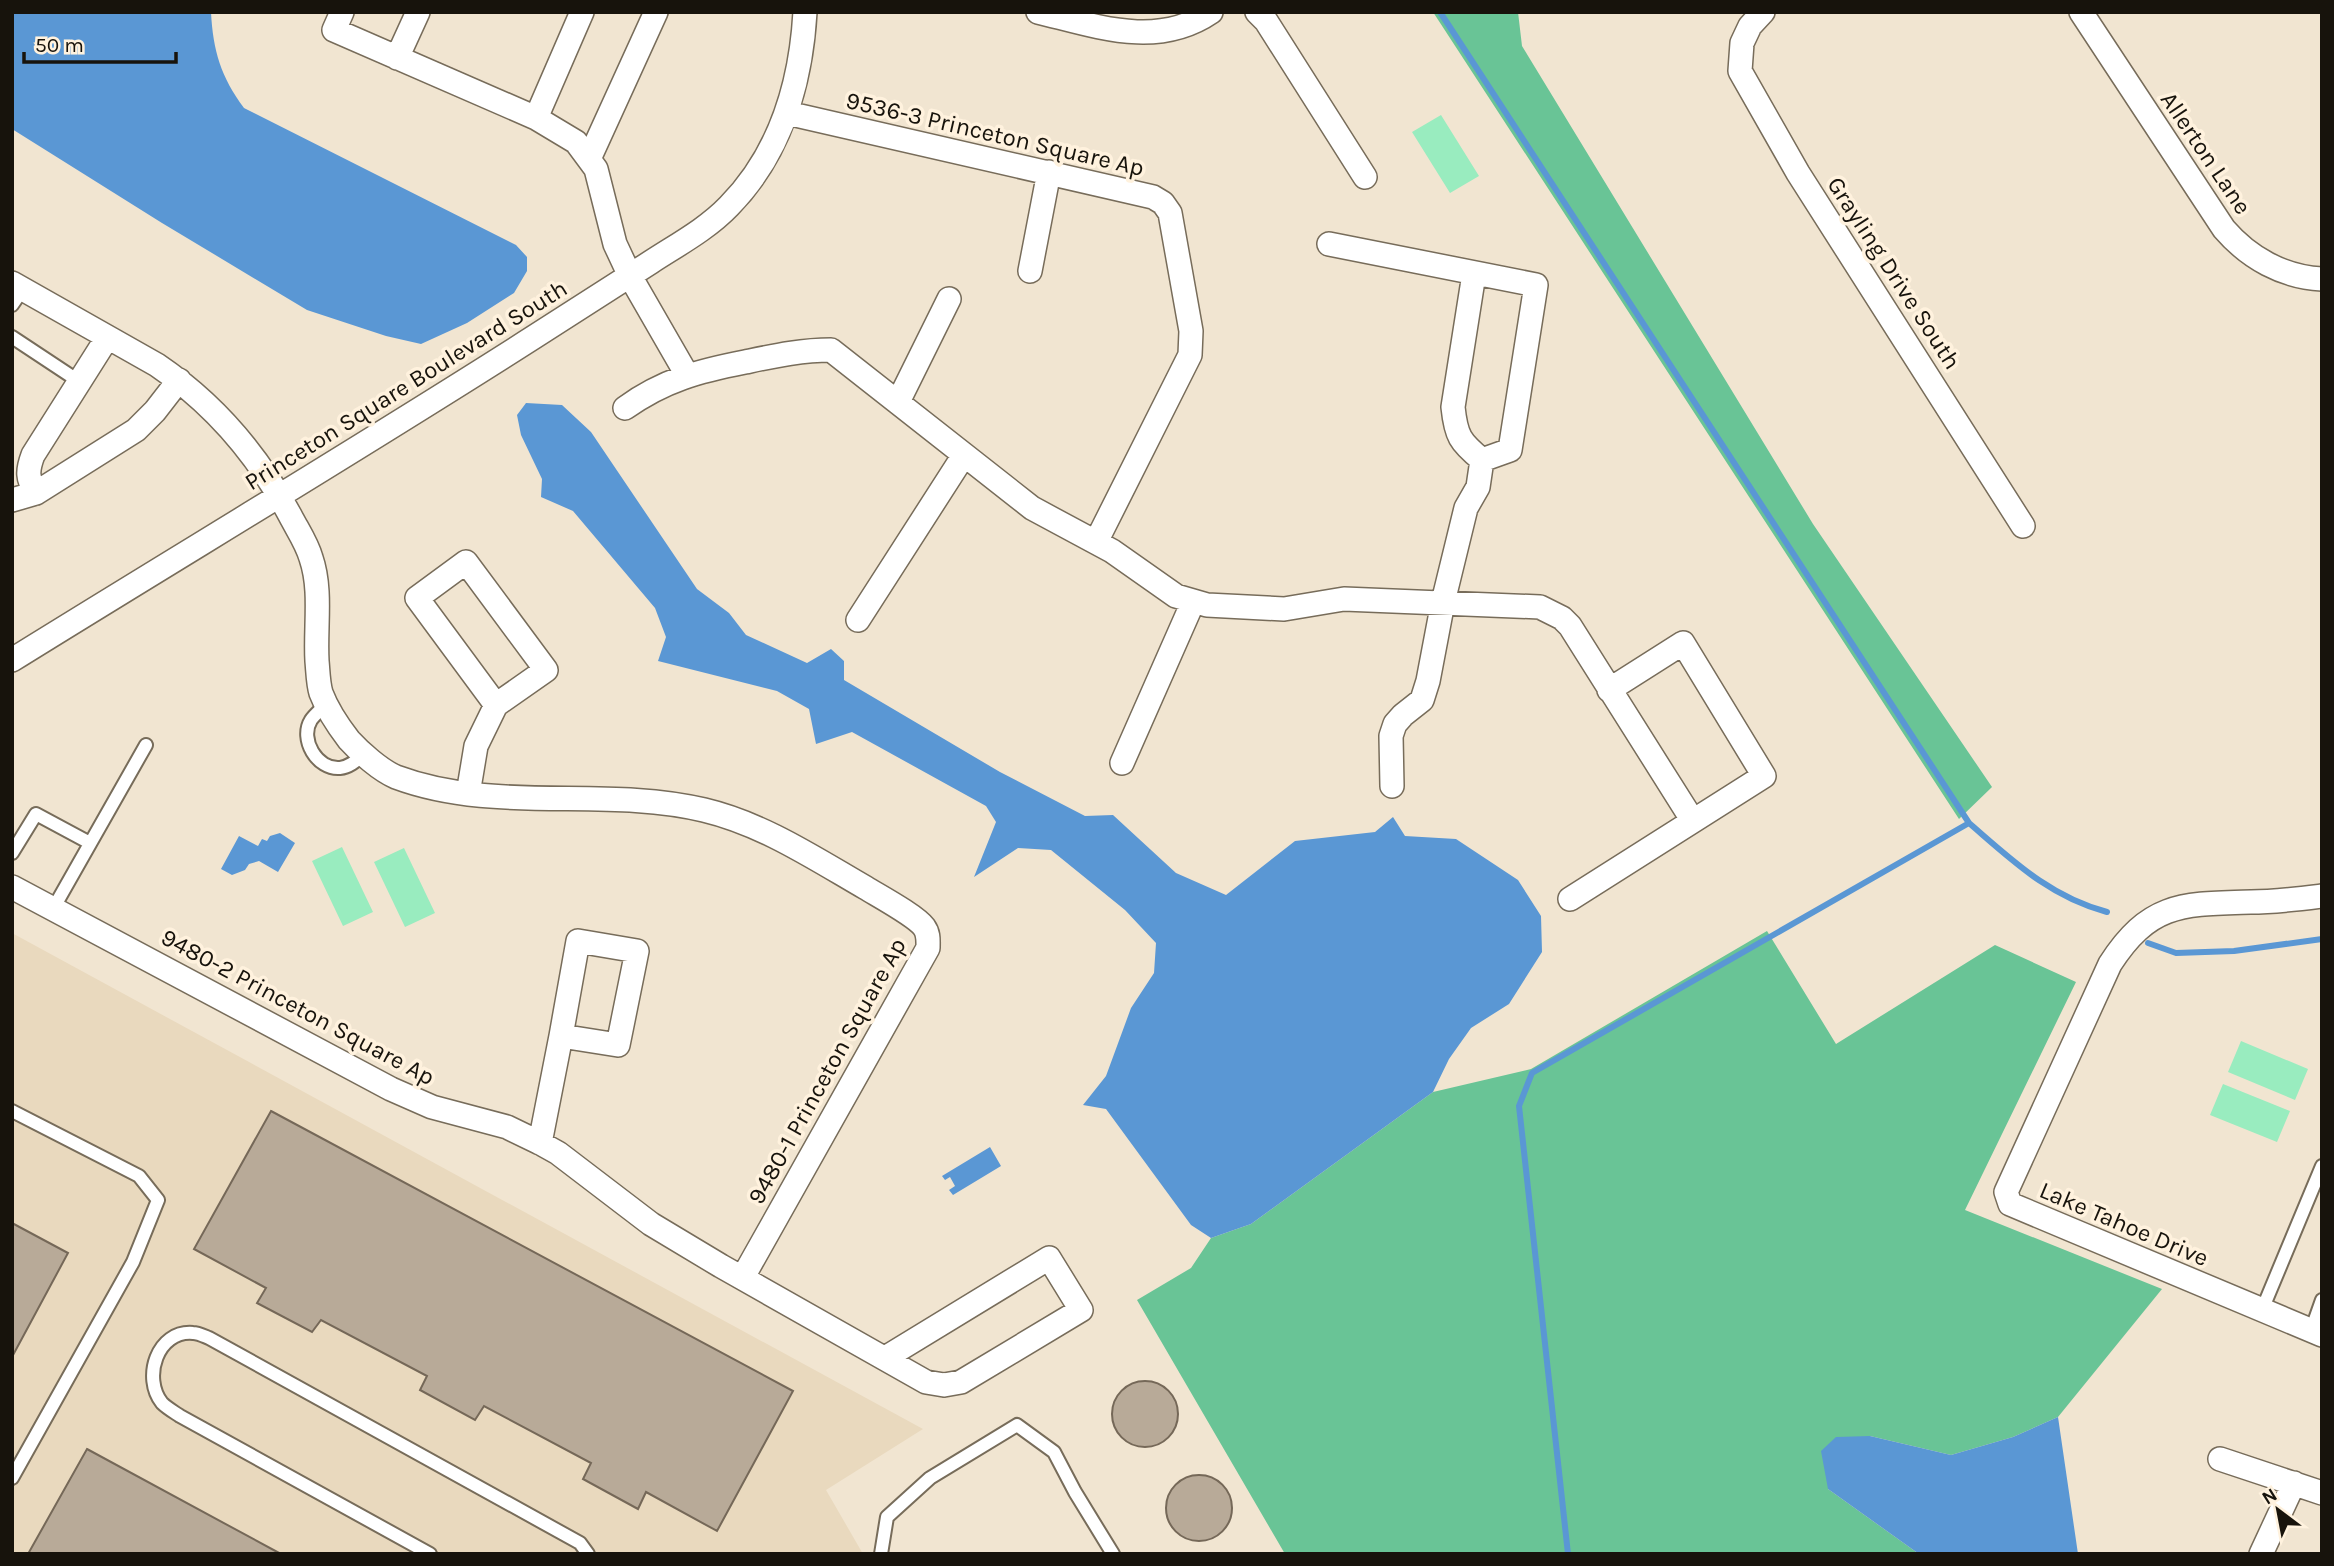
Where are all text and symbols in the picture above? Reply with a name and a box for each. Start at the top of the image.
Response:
scale bar [24,21,177,65]
text: 50 m [35,33,84,57]
street label: 9536-3 Princeton Square Ap [843,86,1147,182]
street label: Allerton Lane [2155,86,2257,220]
street label: Grayling Drive South [1821,172,1967,374]
street label: Princeton Square Boulevard South [240,274,572,496]
street label: 9480-2 Princeton Square Ap [156,923,440,1091]
street label: 9480-1 Princeton Square Ap [742,933,912,1209]
street label: Lake Tahoe Drive [2035,1176,2213,1272]
north arrow [2243,1475,2313,1545]
text: N [2258,1483,2281,1509]

